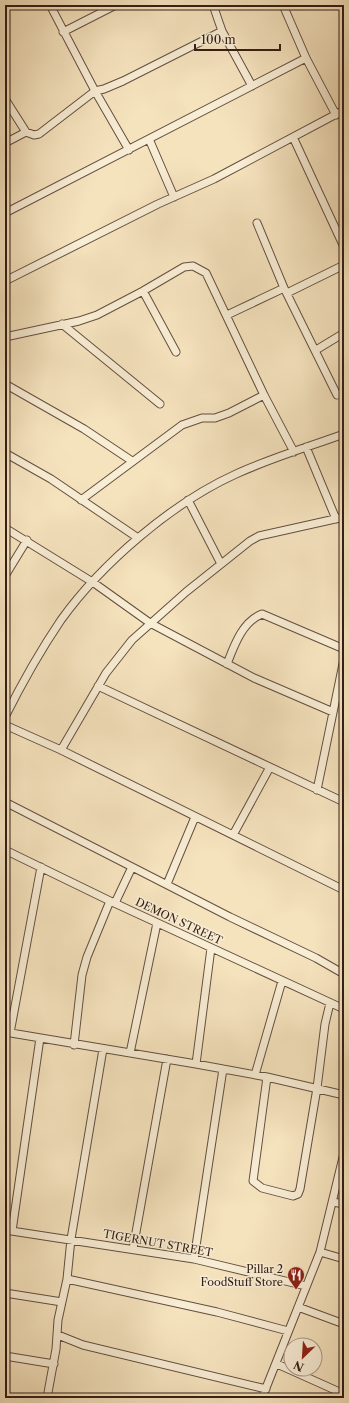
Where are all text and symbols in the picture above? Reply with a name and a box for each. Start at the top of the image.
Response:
scale bar [195,26,280,52]
text: 100 m [201,32,236,47]
street label: DEMON STREET [133,895,226,948]
street label: TIGERNUT STREET [102,1226,215,1260]
place label: Pillar 2 FoodStuff Store [201,1262,283,1289]
restaurant icon: Pillar 2 FoodStuff Store [286,1265,306,1290]
north arrow [283,1337,323,1377]
text: N [291,1358,306,1374]

